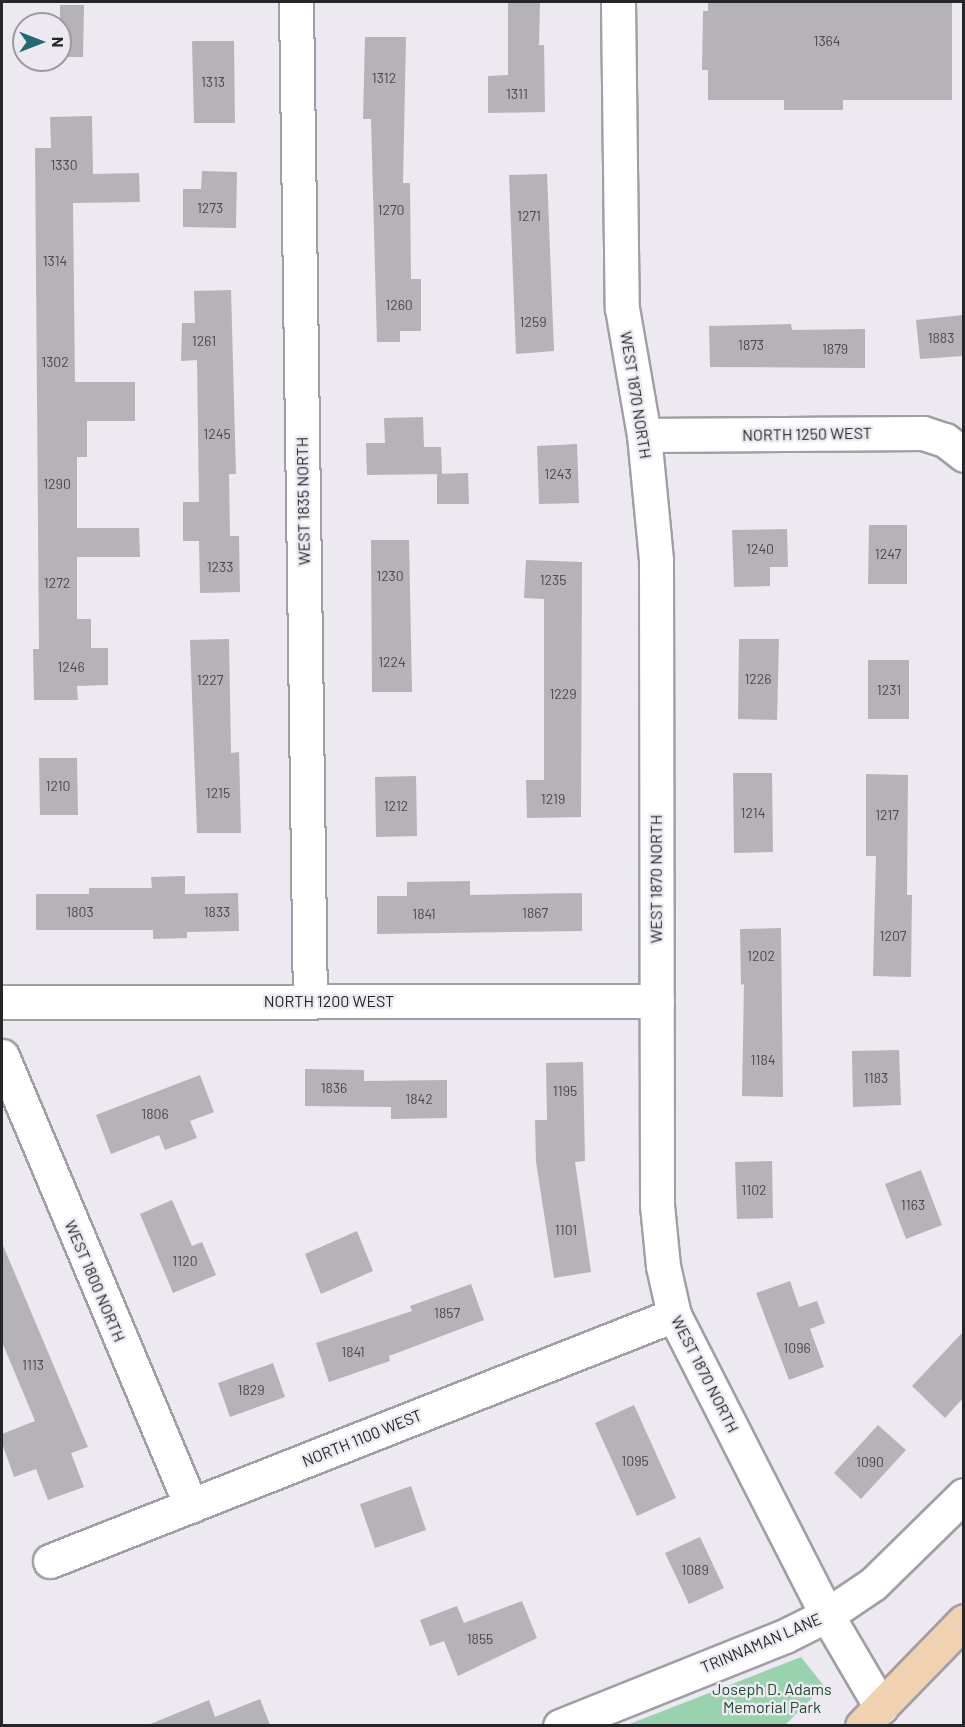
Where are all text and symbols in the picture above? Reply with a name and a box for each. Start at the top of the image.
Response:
north arrow [12,12,72,72]
house number: 1364 [813,33,841,49]
text: N [49,37,68,47]
house number: 1312 [372,70,396,86]
house number: 1313 [201,74,225,90]
house number: 1311 [506,86,528,102]
house number: 1330 [50,157,78,173]
house number: 1273 [197,200,223,216]
house number: 1270 [378,202,404,218]
house number: 1271 [517,208,541,224]
house number: 1314 [43,253,67,269]
house number: 1260 [385,297,413,313]
house number: 1259 [520,314,546,330]
street label: WEST 1870 NORTH [616,330,656,460]
house number: 1883 [928,330,954,346]
house number: 1261 [192,333,216,349]
house number: 1873 [738,337,764,353]
house number: 1879 [822,341,848,357]
house number: 1302 [41,354,69,370]
street label: NORTH 1250 WEST [742,423,872,445]
house number: 1245 [203,426,231,442]
street label: WEST 1835 NORTH [292,437,314,565]
house number: 1243 [544,466,572,482]
house number: 1290 [43,476,71,492]
house number: 1240 [746,541,774,557]
house number: 1247 [875,546,901,562]
house number: 1233 [207,559,233,575]
house number: 1230 [376,568,404,584]
house number: 1235 [540,572,566,588]
house number: 1272 [44,575,70,591]
house number: 1224 [378,654,406,670]
house number: 1246 [57,659,85,675]
house number: 1226 [744,671,772,687]
house number: 1227 [197,672,223,688]
house number: 1231 [877,682,901,698]
house number: 1229 [549,686,577,702]
house number: 1210 [45,778,71,794]
house number: 1215 [206,785,230,801]
house number: 1219 [541,791,565,807]
house number: 1212 [384,798,408,814]
house number: 1214 [741,805,765,821]
house number: 1217 [875,807,899,823]
street label: WEST 1870 NORTH [646,815,666,943]
house number: 1803 [66,904,94,920]
house number: 1833 [204,904,230,920]
house number: 1867 [522,905,548,921]
house number: 1841 [412,906,436,922]
house number: 1207 [880,928,906,944]
house number: 1202 [747,948,775,964]
street label: NORTH 1200 WEST [264,991,394,1011]
house number: 1184 [751,1052,775,1068]
house number: 1183 [864,1070,888,1086]
house number: 1836 [321,1080,347,1096]
house number: 1195 [553,1083,577,1099]
house number: 1842 [405,1091,433,1107]
house number: 1806 [141,1106,169,1122]
house number: 1102 [741,1182,767,1198]
house number: 1163 [901,1197,925,1213]
street label: WEST 1800 NORTH [61,1217,129,1345]
house number: 1101 [555,1222,577,1238]
house number: 1120 [172,1253,198,1269]
house number: 1857 [434,1305,460,1321]
street label: WEST 1870 NORTH [667,1312,743,1436]
house number: 1096 [783,1340,811,1356]
house number: 1841 [341,1344,365,1360]
house number: 1113 [22,1357,44,1373]
house number: 1829 [238,1382,264,1398]
street label: NORTH 1100 WEST [299,1405,425,1471]
house number: 1095 [621,1453,649,1469]
house number: 1090 [856,1454,884,1470]
house number: 1089 [681,1562,709,1578]
street label: TRINNAMAN LANE [698,1609,824,1677]
house number: 1855 [467,1631,493,1647]
park label: Joseph D. Adams Memorial Park [712,1679,832,1717]

